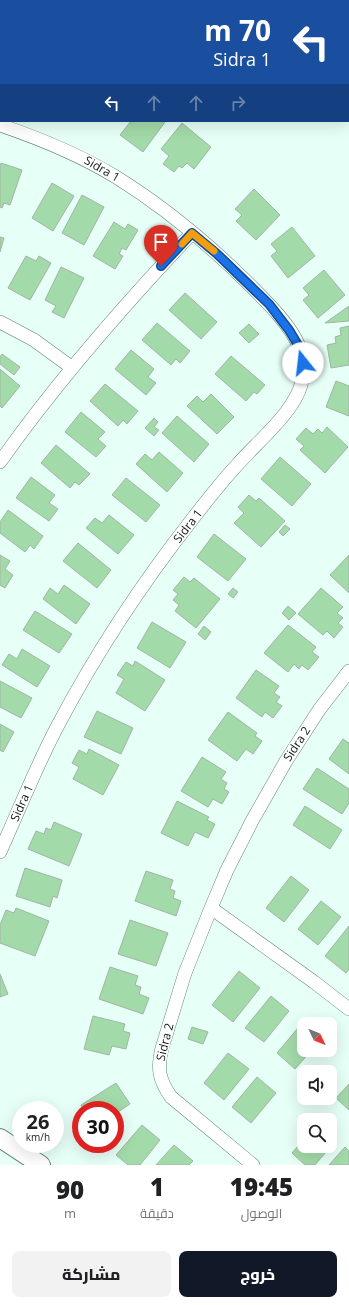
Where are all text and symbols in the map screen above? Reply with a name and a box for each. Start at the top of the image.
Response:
text: 70 m [204,11,271,49]
icon: left [285,16,337,68]
text: Sidra 1 [213,47,271,71]
icon: left [101,92,123,114]
icon: ahead [143,92,165,114]
icon: ahead [185,92,207,114]
icon: right [227,92,249,114]
street label: Sidra 1 [81,152,123,186]
pin [144,225,178,266]
icon: arrive [150,231,172,253]
position arrow [282,342,324,384]
street label: Sidra 1 [169,505,206,546]
street label: Sidra 2 [279,723,314,765]
street label: Sidra 1 [6,782,37,824]
north arrow [297,1017,337,1057]
map controls [297,1017,337,1153]
street label: Sidra 2 [152,1021,177,1063]
button: sound [297,1065,337,1105]
speed limit sign: 30 [72,1101,124,1153]
text: 26 [27,1108,49,1135]
button: search [297,1113,337,1153]
text: km/h [26,1130,50,1144]
text: 1 [150,1170,164,1203]
text: 19:45 [230,1170,293,1203]
text: 90 [56,1173,84,1206]
text: m [64,1204,76,1222]
text: دقيقة [140,1204,174,1222]
text: الوصول [241,1204,282,1222]
button: مشاركة [12,1251,171,1297]
button: خروج [179,1251,337,1297]

